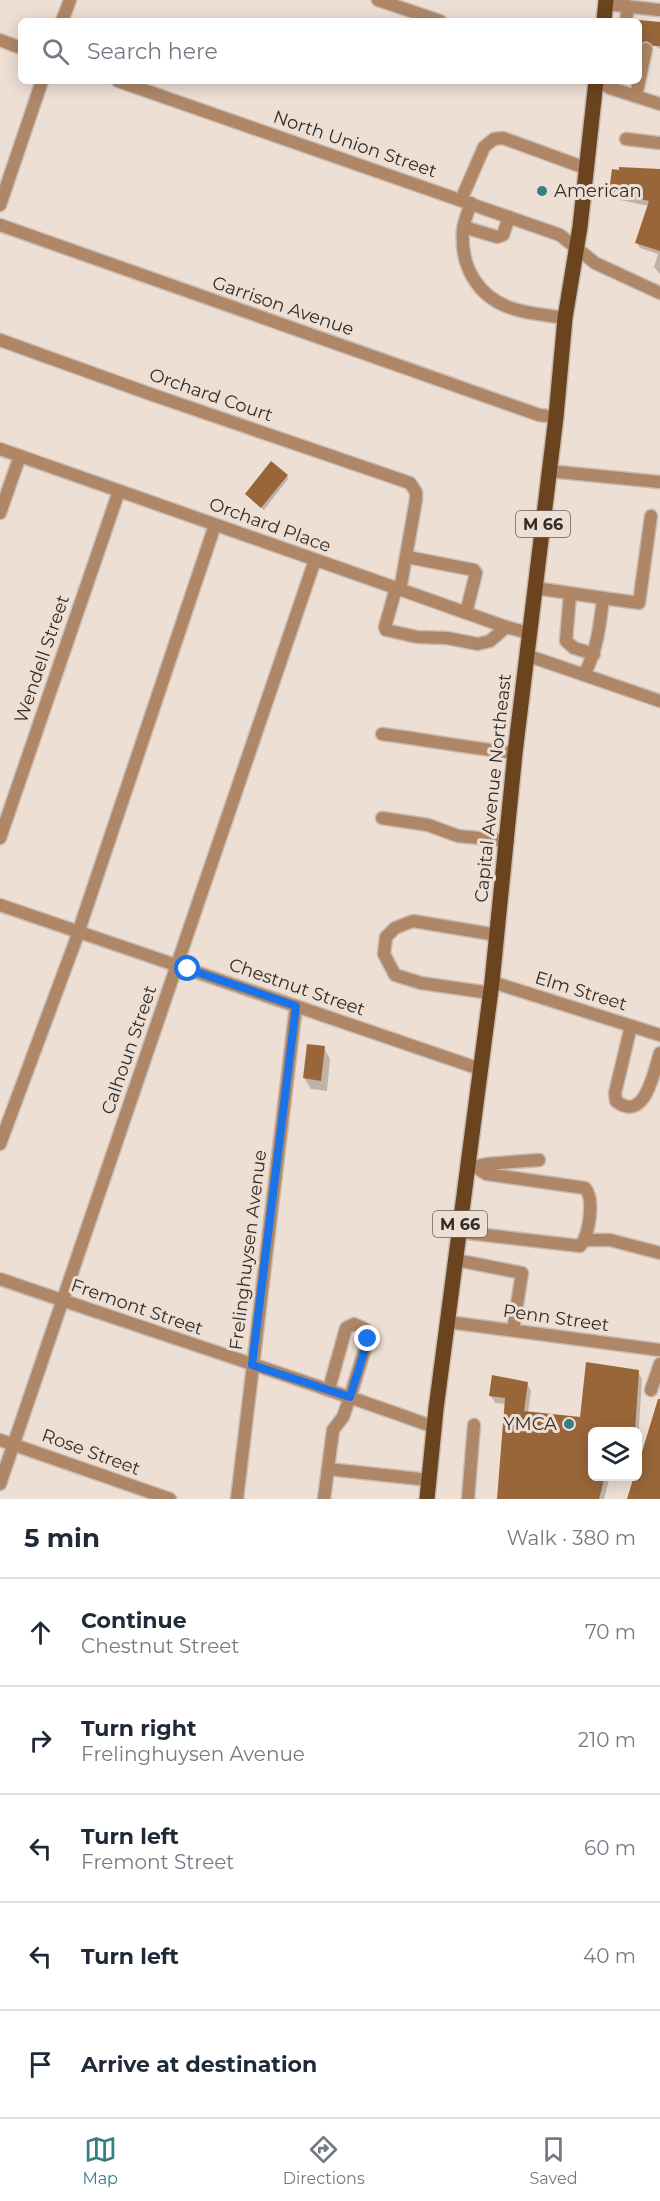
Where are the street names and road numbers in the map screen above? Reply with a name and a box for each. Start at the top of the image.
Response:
street label: North Union Street [270,106,440,182]
street label: Garrison Avenue [209,271,357,341]
street label: Orchard Court [146,364,276,426]
street label: Orchard Place [206,493,334,557]
road number: M 66 [516,511,570,537]
street label: Wendell Street [10,592,74,726]
street label: Capital Avenue Northeast [470,672,516,904]
street label: Chestnut Street [226,953,368,1021]
street label: Elm Street [532,967,630,1015]
street label: Calhoun Street [97,983,161,1117]
street label: Frelinghuysen Avenue [225,1149,271,1351]
road number: M 66 [433,1211,487,1237]
street label: Fremont Street [68,1274,206,1340]
street label: Penn Street [501,1300,611,1336]
street label: Rose Street [39,1424,143,1480]

